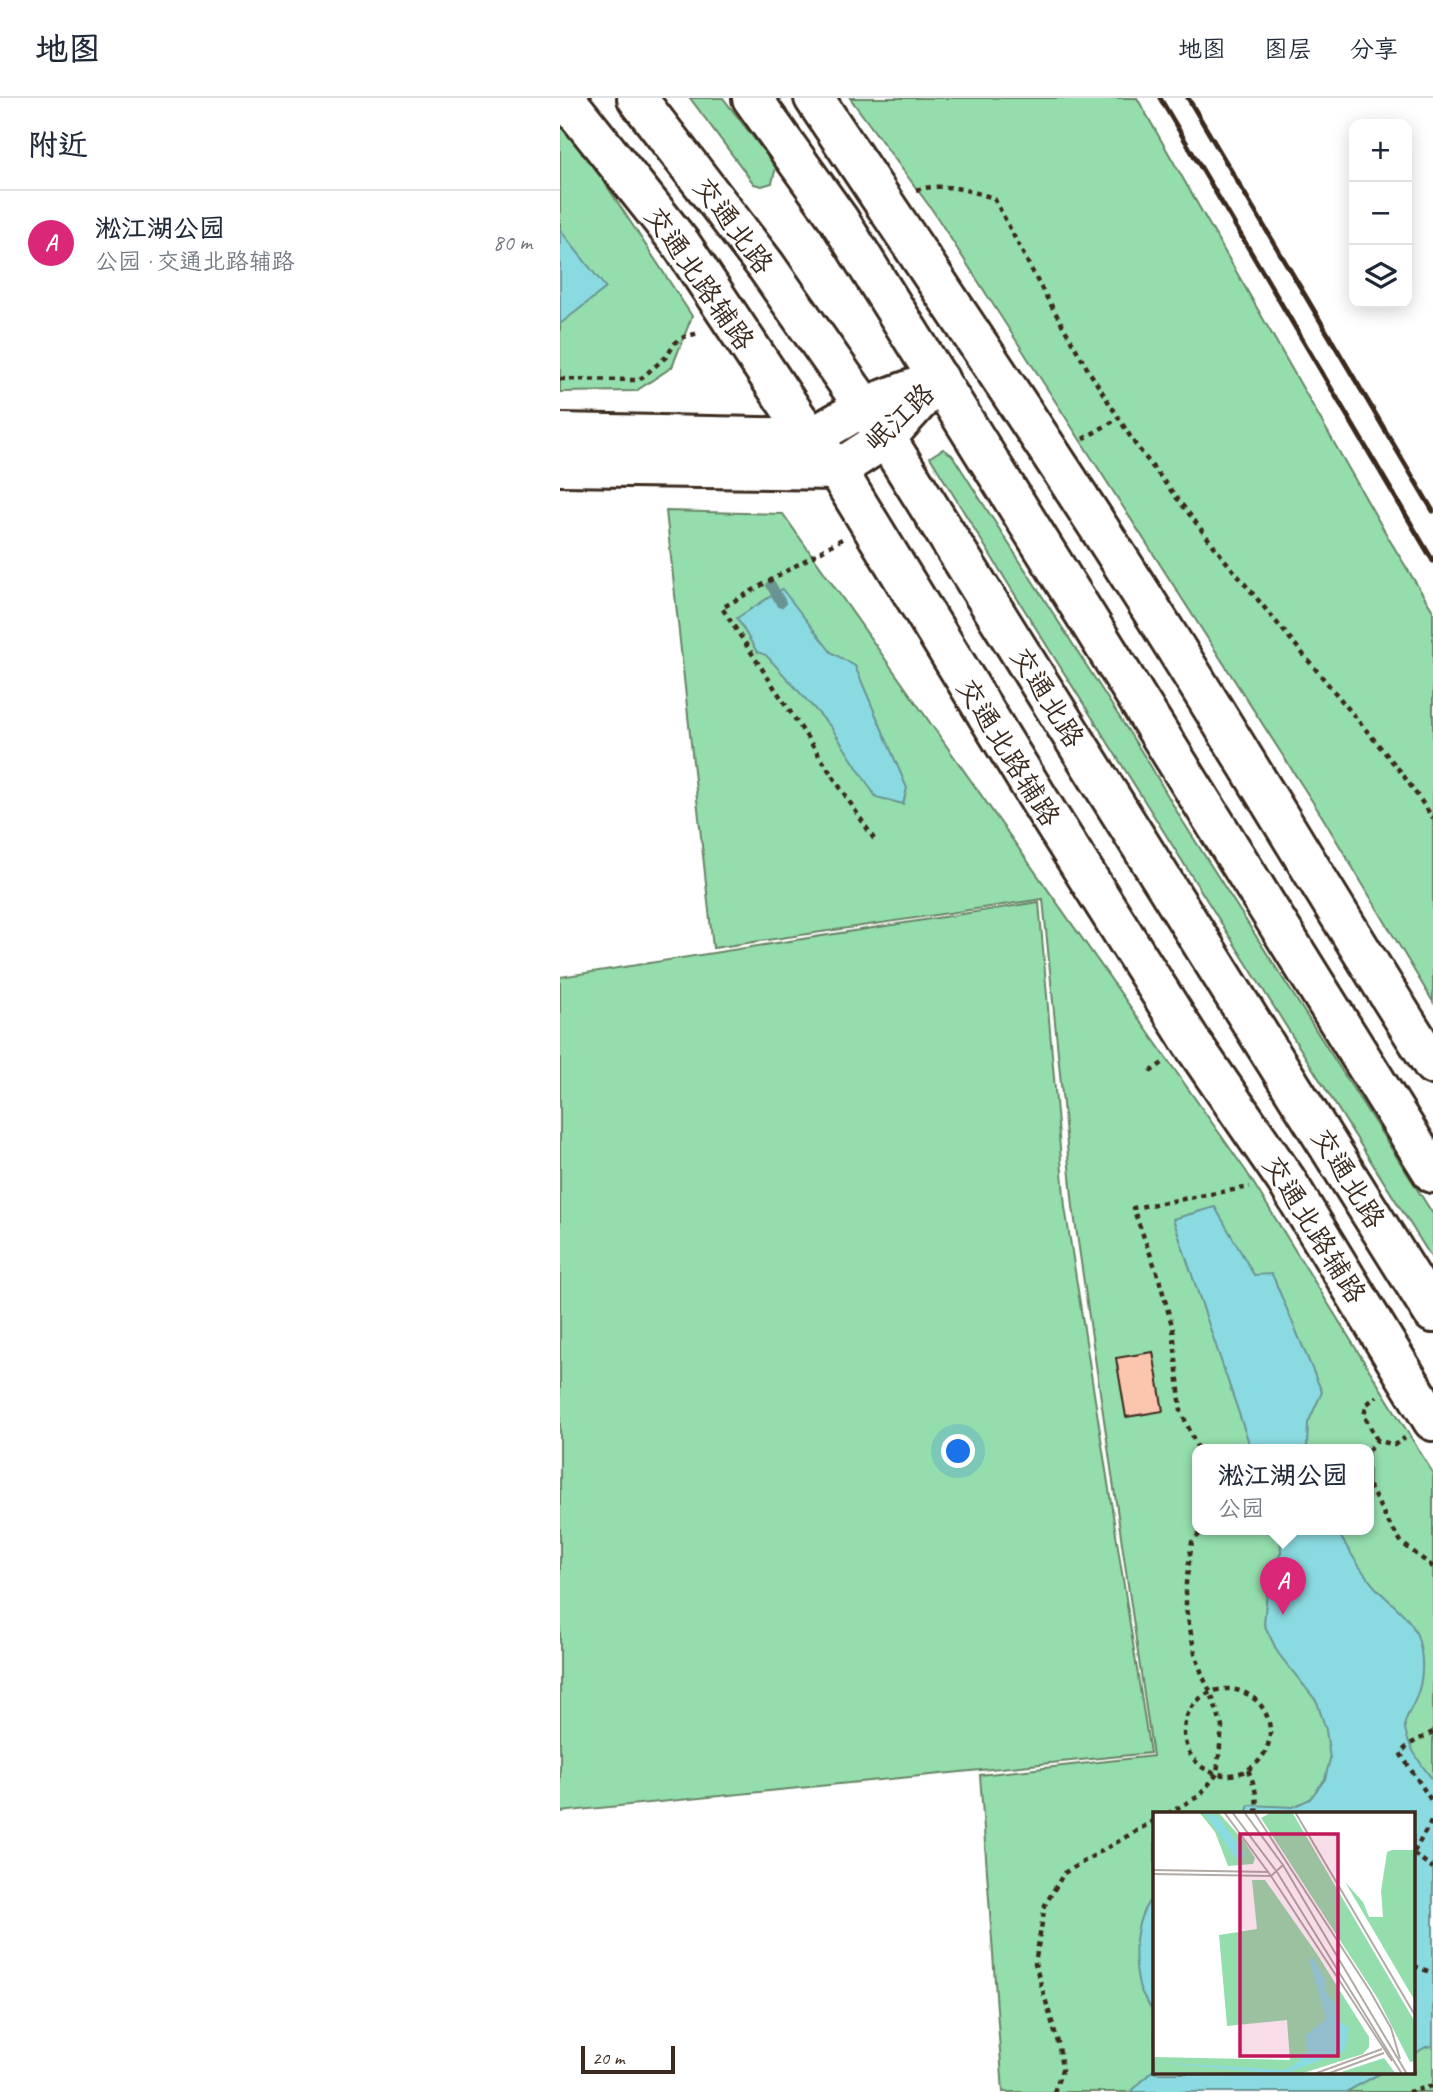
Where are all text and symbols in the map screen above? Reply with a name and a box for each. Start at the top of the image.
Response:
text: 地图 [35,28,101,70]
text: 地图 [1178,34,1226,64]
text: 图层 [1264,34,1312,64]
text: 分享 [1350,34,1398,64]
map controls [1349,119,1412,308]
button: + [1349,119,1412,182]
text: 附近 [28,126,88,164]
street label: 交通北路 [686,170,781,281]
button: − [1349,182,1412,245]
street label: 交通北路辅路 [637,199,762,357]
text: 淞江湖公园 [95,212,225,245]
text: A [45,228,57,257]
text: 80 m [493,228,532,257]
button: layers [1349,245,1412,308]
text: 公园 · 交通北路辅路 [95,247,294,276]
street label: 岷江路 [857,376,942,459]
street label: 交通北路 [1003,640,1092,754]
street label: 交通北路辅路 [949,672,1068,833]
street label: 交通北路 [1304,1121,1393,1235]
street label: 交通北路辅路 [1255,1149,1374,1310]
your location [941,1434,975,1468]
popup [1192,1444,1374,1535]
text: 淞江湖公园 [1218,1459,1348,1492]
text: 公园 [1218,1494,1264,1523]
pin: A [1260,1557,1306,1615]
inset map [1153,1812,1416,2074]
scale bar [581,2043,676,2075]
text: 20 m [592,2046,624,2070]

